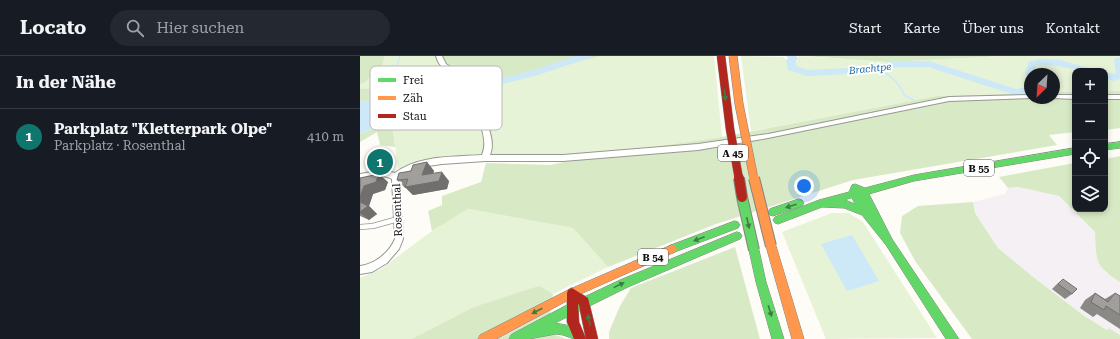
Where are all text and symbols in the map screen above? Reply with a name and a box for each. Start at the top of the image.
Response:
search box [110,10,390,46]
text: Locato [20,16,86,39]
icon: search [124,17,146,39]
text: Hier suchen [156,19,244,37]
text: Start [849,20,882,36]
text: Karte [904,20,940,36]
text: Über uns [962,20,1024,36]
text: Kontakt [1046,20,1100,36]
water label: Brachtpe [847,61,892,76]
legend [370,66,502,130]
north arrow [1024,68,1060,104]
map controls [1072,68,1108,212]
button: + [1072,68,1108,104]
text: In der Nähe [16,72,116,92]
text: Frei [403,74,424,87]
one-way arrow [722,89,728,101]
text: Zäh [403,92,423,105]
button: − [1072,104,1108,140]
text: Stau [403,110,427,123]
text: Parkplatz "Kletterpark Olpe" [54,120,272,138]
text: 1 [25,129,33,144]
text: 410 m [307,129,344,144]
text: Parkplatz · Rosenthal [54,138,186,153]
button: locate [1072,140,1108,176]
road number: A 45 [718,145,748,161]
pin: 1 [367,147,393,177]
road number: B 55 [964,160,994,176]
your location [794,176,814,196]
button: layers [1072,176,1108,212]
street label: Rosenthal [390,183,405,237]
one-way arrow [784,203,796,209]
one-way arrow [745,217,751,229]
one-way arrow [692,236,704,242]
road number: B 54 [638,249,668,265]
one-way arrow [613,282,625,288]
one-way arrow [767,305,773,317]
one-way arrow [532,307,543,314]
one-way arrow [585,314,591,327]

